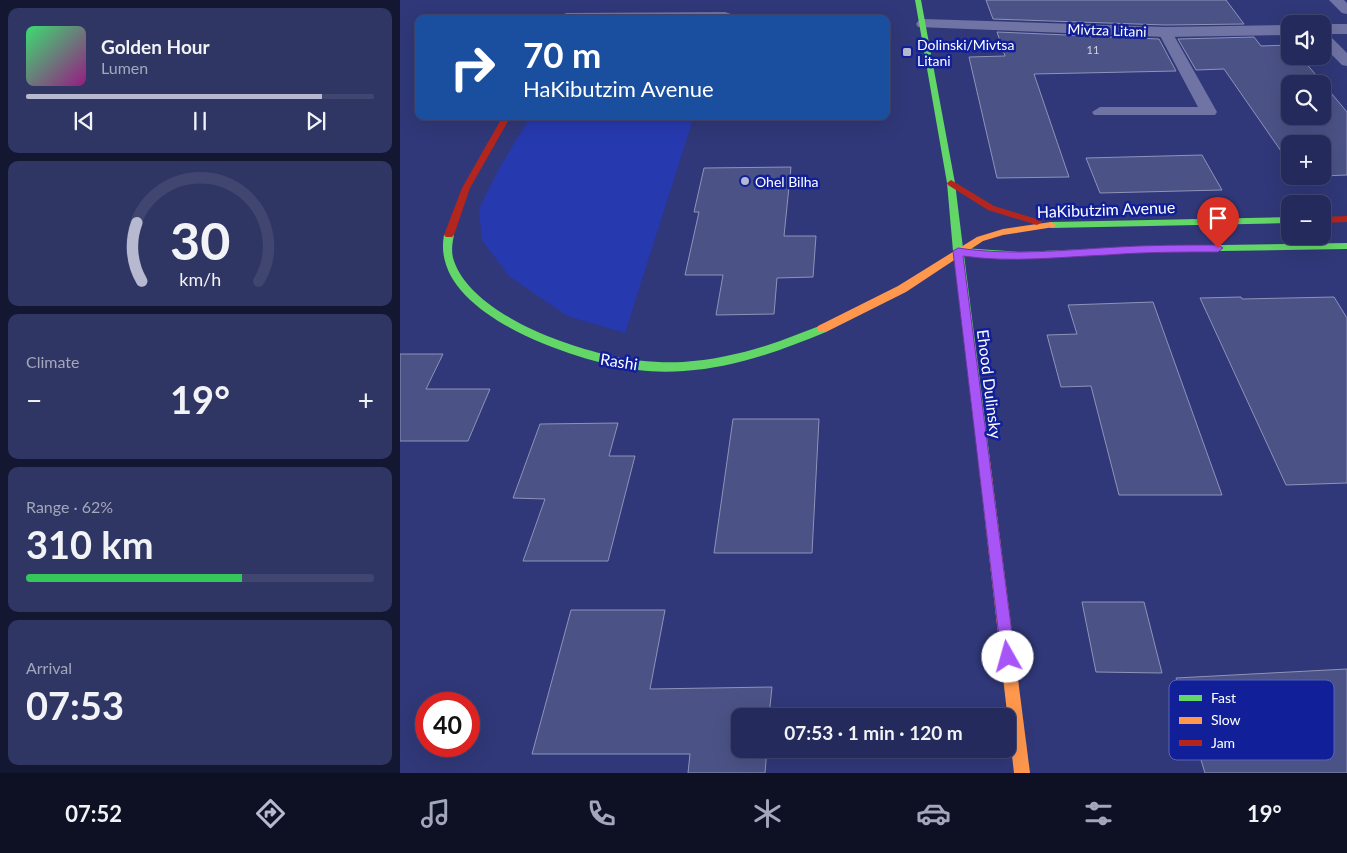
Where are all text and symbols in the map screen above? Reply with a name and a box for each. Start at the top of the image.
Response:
map controls [1281,15,1331,245]
button: sound [1281,15,1331,65]
street label: Mivtza Litani [1067,20,1147,40]
text: 70 m [523,33,601,75]
text: Golden Hour [101,35,210,58]
icon: right [440,35,505,100]
place label: Dolinski/Mivtsa Litani [917,36,1014,69]
house number: 11 [1087,43,1099,56]
marker: Dolinski/Mivtsa Litani [901,46,913,58]
text: Lumen [101,58,148,77]
text: HaKibutzim Avenue [523,75,714,102]
button: search [1281,75,1331,125]
icon: previous [70,107,98,135]
icon: pause [186,107,214,135]
icon: next [302,107,330,135]
button: + [1281,135,1331,185]
place label: Ohel Bilha [755,173,819,190]
marker: Ohel Bilha [739,175,751,187]
button: − [1281,195,1331,245]
street label: HaKibutzim Avenue [1036,197,1176,221]
pin [1197,197,1239,248]
icon: arrive [1204,204,1232,232]
text: 30 [170,209,230,271]
text: km/h [179,268,221,290]
street label: Ehood Dulinsky [974,328,1006,441]
street label: Rashi [599,349,639,373]
text: Climate [26,352,79,371]
text: 19° [170,376,230,422]
text: − [26,383,42,417]
text: + [358,383,374,417]
text: Range · 62% [26,497,113,516]
text: 310 km [26,521,154,567]
position arrow [981,630,1033,682]
text: Arrival [26,658,72,677]
legend [1169,680,1334,760]
text: 07:53 [26,682,124,728]
text: Fast [1211,689,1236,706]
speed limit sign: 40 [415,692,480,757]
text: Slow [1211,711,1241,728]
text: 07:53 · 1 min · 120 m [784,721,963,744]
text: Jam [1211,734,1235,751]
icon: directions [253,796,288,831]
icon: music [418,796,453,831]
icon: phone [584,796,619,831]
icon: climate [750,796,785,831]
icon: car [916,796,951,831]
icon: filters [1081,796,1116,831]
text: 07:52 [65,800,122,827]
text: 19° [1247,800,1282,827]

